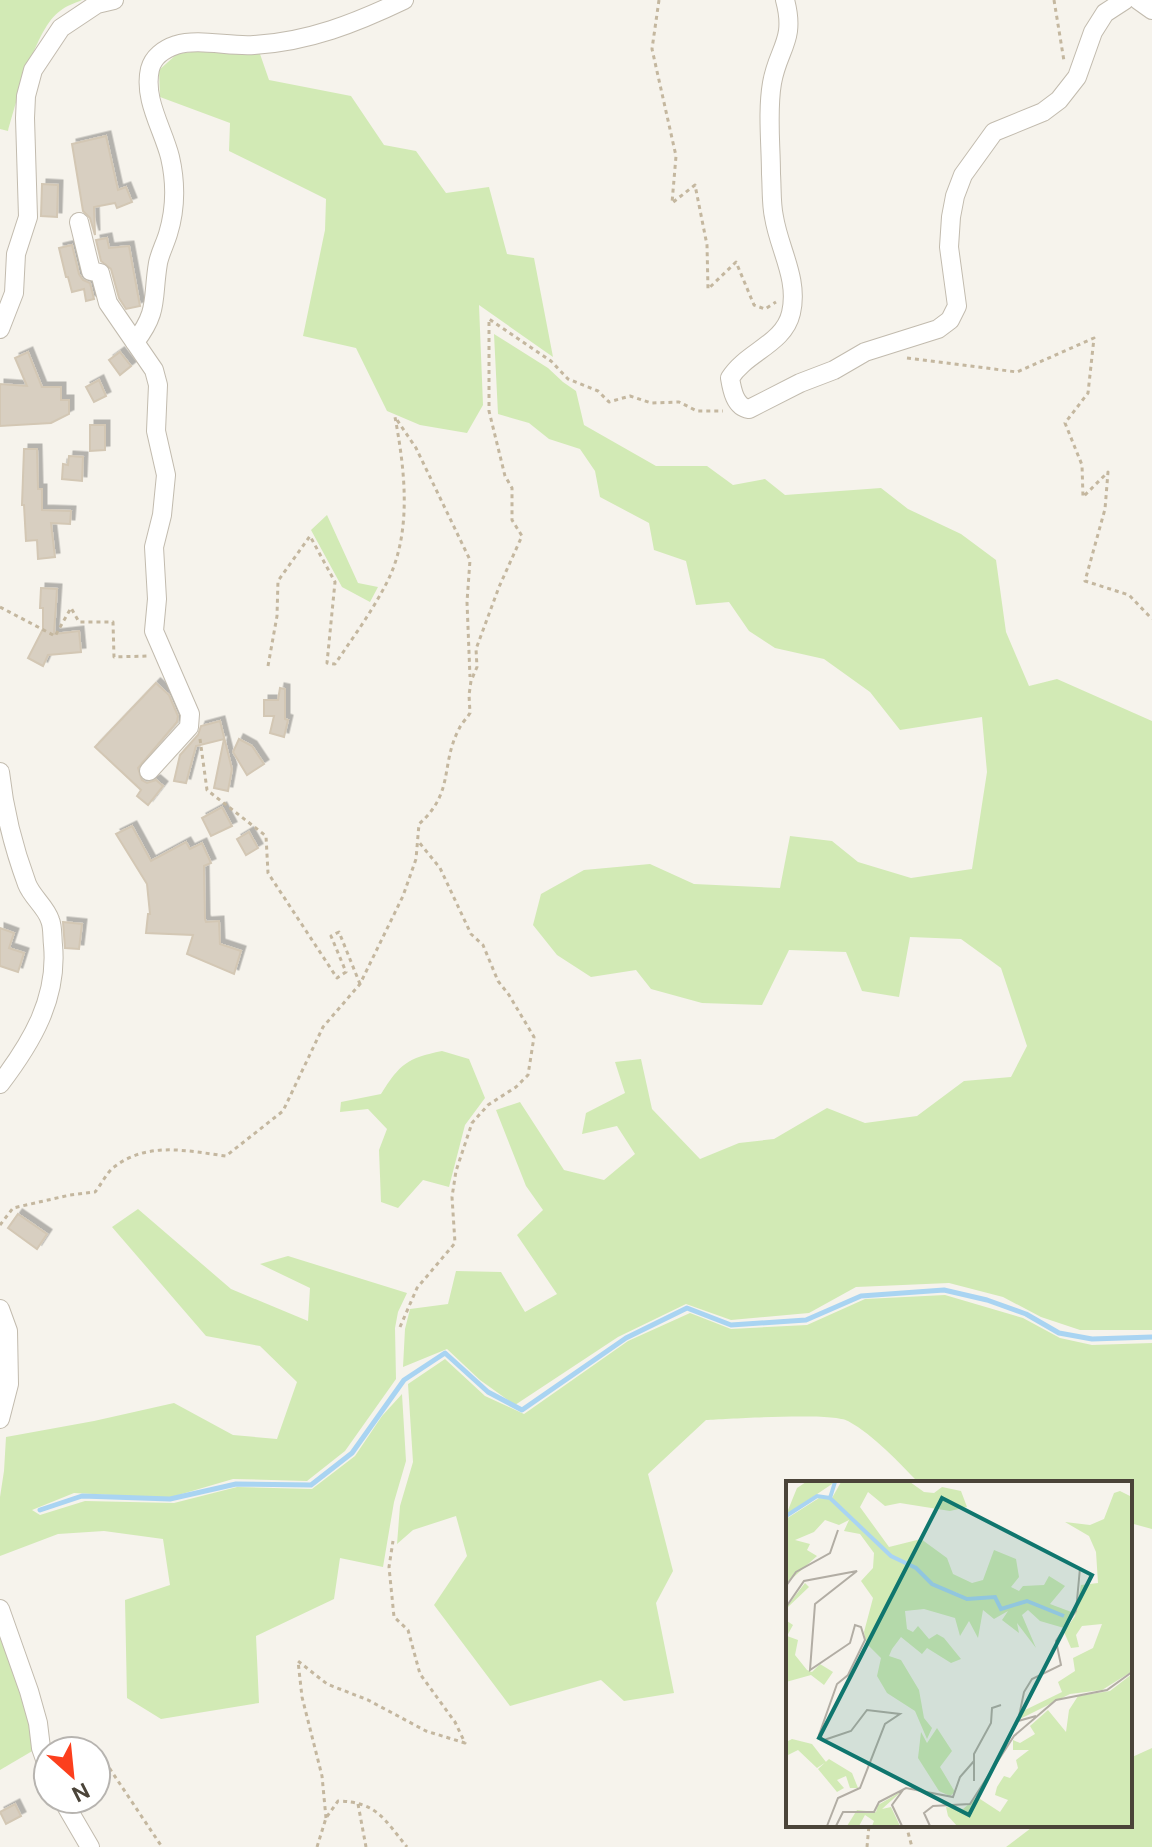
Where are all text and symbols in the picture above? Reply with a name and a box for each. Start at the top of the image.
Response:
inset map [786,1481,1132,1827]
north arrow [32,1735,112,1815]
text: N [67,1776,95,1809]

